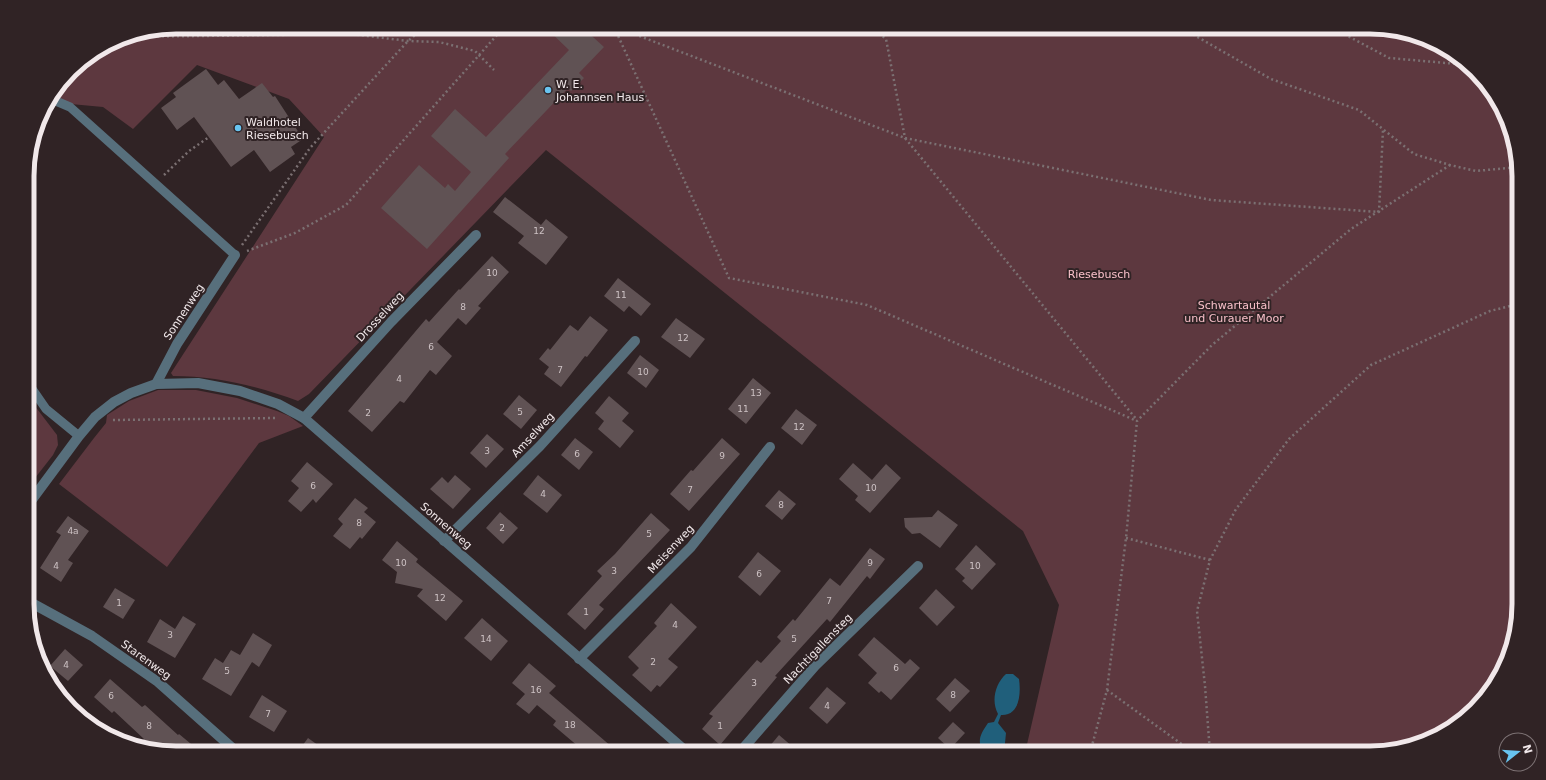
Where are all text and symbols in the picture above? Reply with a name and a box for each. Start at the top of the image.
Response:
place label: W. E. Johannsen Haus [555,78,645,104]
marker: W. E. Johannsen Haus [543,85,553,95]
place label: Waldhotel Riesebusch [246,116,309,142]
marker: Waldhotel Riesebusch [233,123,243,133]
house number: 12 [533,226,545,236]
house number: 10 [486,268,498,278]
park label: Riesebusch [1068,268,1130,281]
street label: Sonnenweg [161,282,207,342]
street label: Drosselweg [354,289,406,345]
house number: 11 [615,290,627,300]
park label: Schwartautal und Curauer Moor [1184,299,1284,325]
house number: 8 [460,302,466,312]
house number: 12 [677,333,689,343]
house number: 6 [428,342,434,352]
house number: 7 [557,365,563,375]
house number: 10 [637,367,649,377]
house number: 4 [396,374,402,384]
house number: 13 [750,388,762,398]
house number: 11 [737,404,749,414]
house number: 5 [517,407,523,417]
house number: 2 [365,408,371,418]
street label: Amselweg [509,410,557,460]
house number: 12 [793,422,805,432]
house number: 3 [484,446,490,456]
house number: 6 [574,449,580,459]
house number: 9 [719,451,725,461]
house number: 6 [310,481,316,491]
house number: 10 [865,483,877,493]
house number: 7 [687,485,693,495]
house number: 4 [540,489,546,499]
street label: Sonnenweg [418,500,474,552]
house number: 8 [778,500,784,510]
house number: 8 [356,518,362,528]
street label: Meisenweg [645,522,697,576]
house number: 2 [499,523,505,533]
house number: 4a [67,526,79,536]
house number: 5 [646,529,652,539]
house number: 10 [395,558,407,568]
house number: 9 [867,558,873,568]
house number: 4 [53,561,59,571]
house number: 10 [969,561,981,571]
house number: 3 [611,566,617,576]
house number: 6 [756,569,762,579]
house number: 12 [434,593,446,603]
house number: 7 [826,596,832,606]
house number: 1 [116,598,122,608]
house number: 1 [583,607,589,617]
street label: Nachtigallensteg [781,611,855,687]
house number: 4 [672,620,678,630]
house number: 3 [167,630,173,640]
house number: 14 [480,634,492,644]
house number: 5 [791,634,797,644]
street label: Starenweg [118,637,174,683]
house number: 2 [650,657,656,667]
house number: 4 [63,660,69,670]
house number: 6 [893,663,899,673]
house number: 5 [224,666,230,676]
house number: 3 [751,678,757,688]
house number: 16 [530,685,542,695]
house number: 8 [950,690,956,700]
house number: 6 [108,691,114,701]
house number: 4 [824,701,830,711]
house number: 7 [265,709,271,719]
house number: 18 [564,720,576,730]
house number: 8 [146,721,152,731]
house number: 1 [717,721,723,731]
north arrow [1498,732,1538,772]
text: N [1520,743,1535,756]

